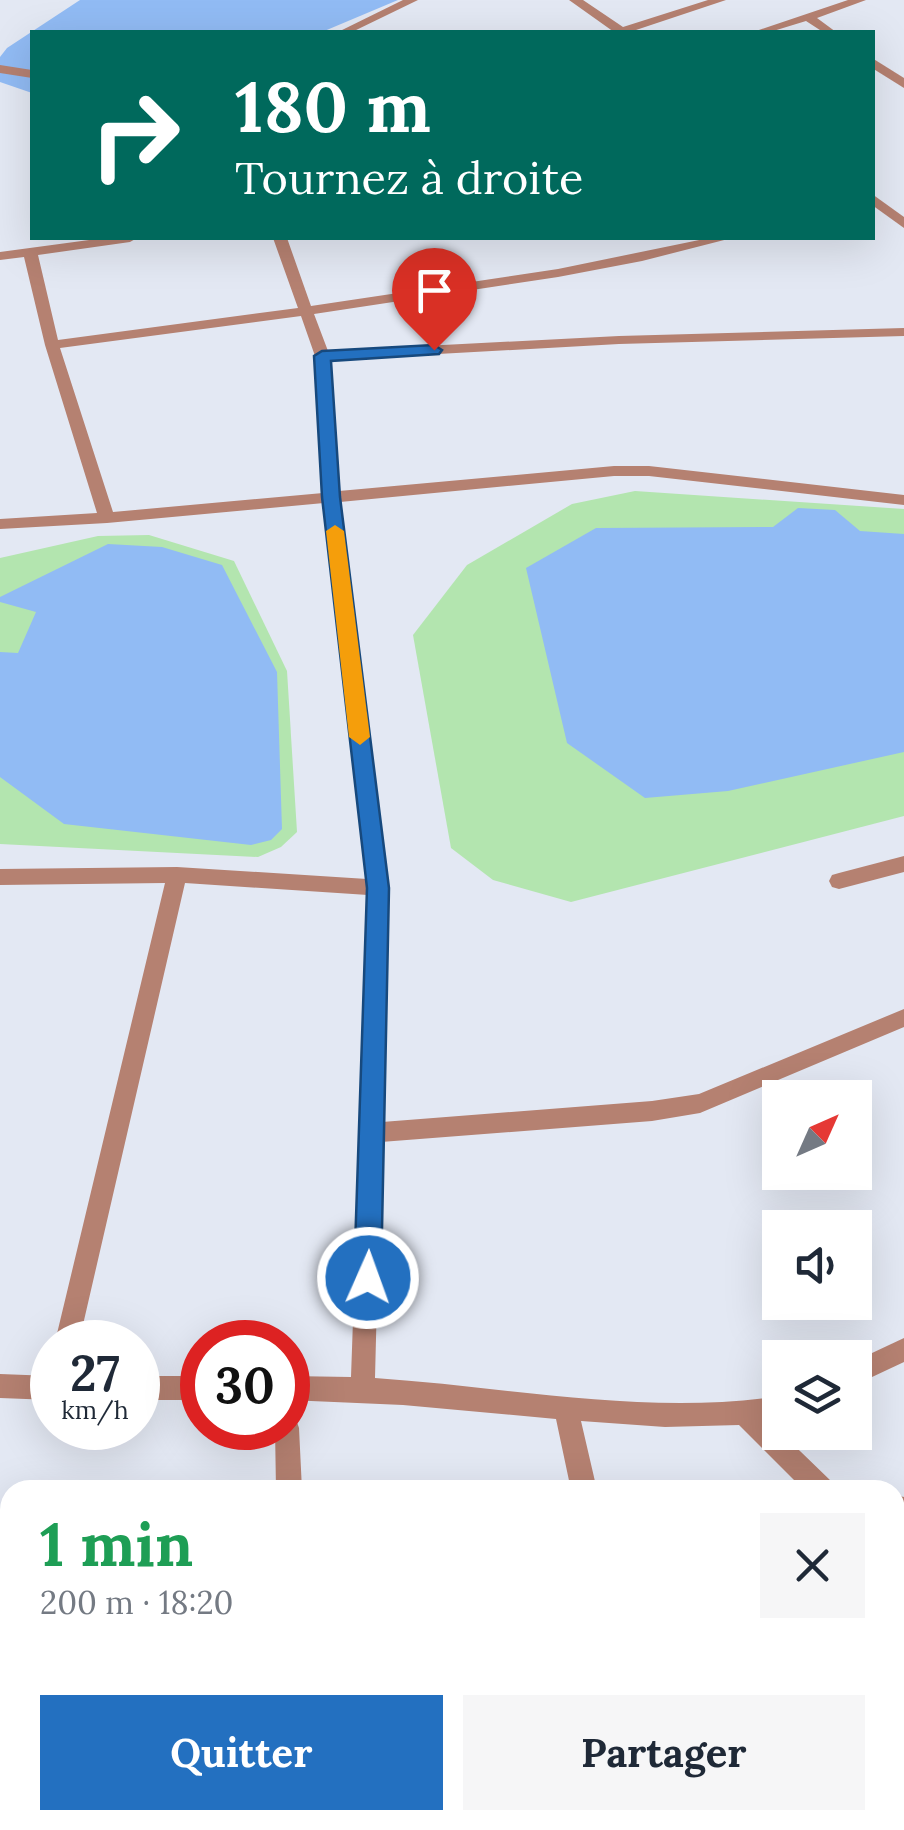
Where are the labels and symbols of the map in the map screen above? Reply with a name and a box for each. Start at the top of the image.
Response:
pin [392,248,477,351]
north arrow [762,1080,872,1190]
position arrow [316,1226,420,1330]
speed limit sign: 30 [180,1320,310,1450]

